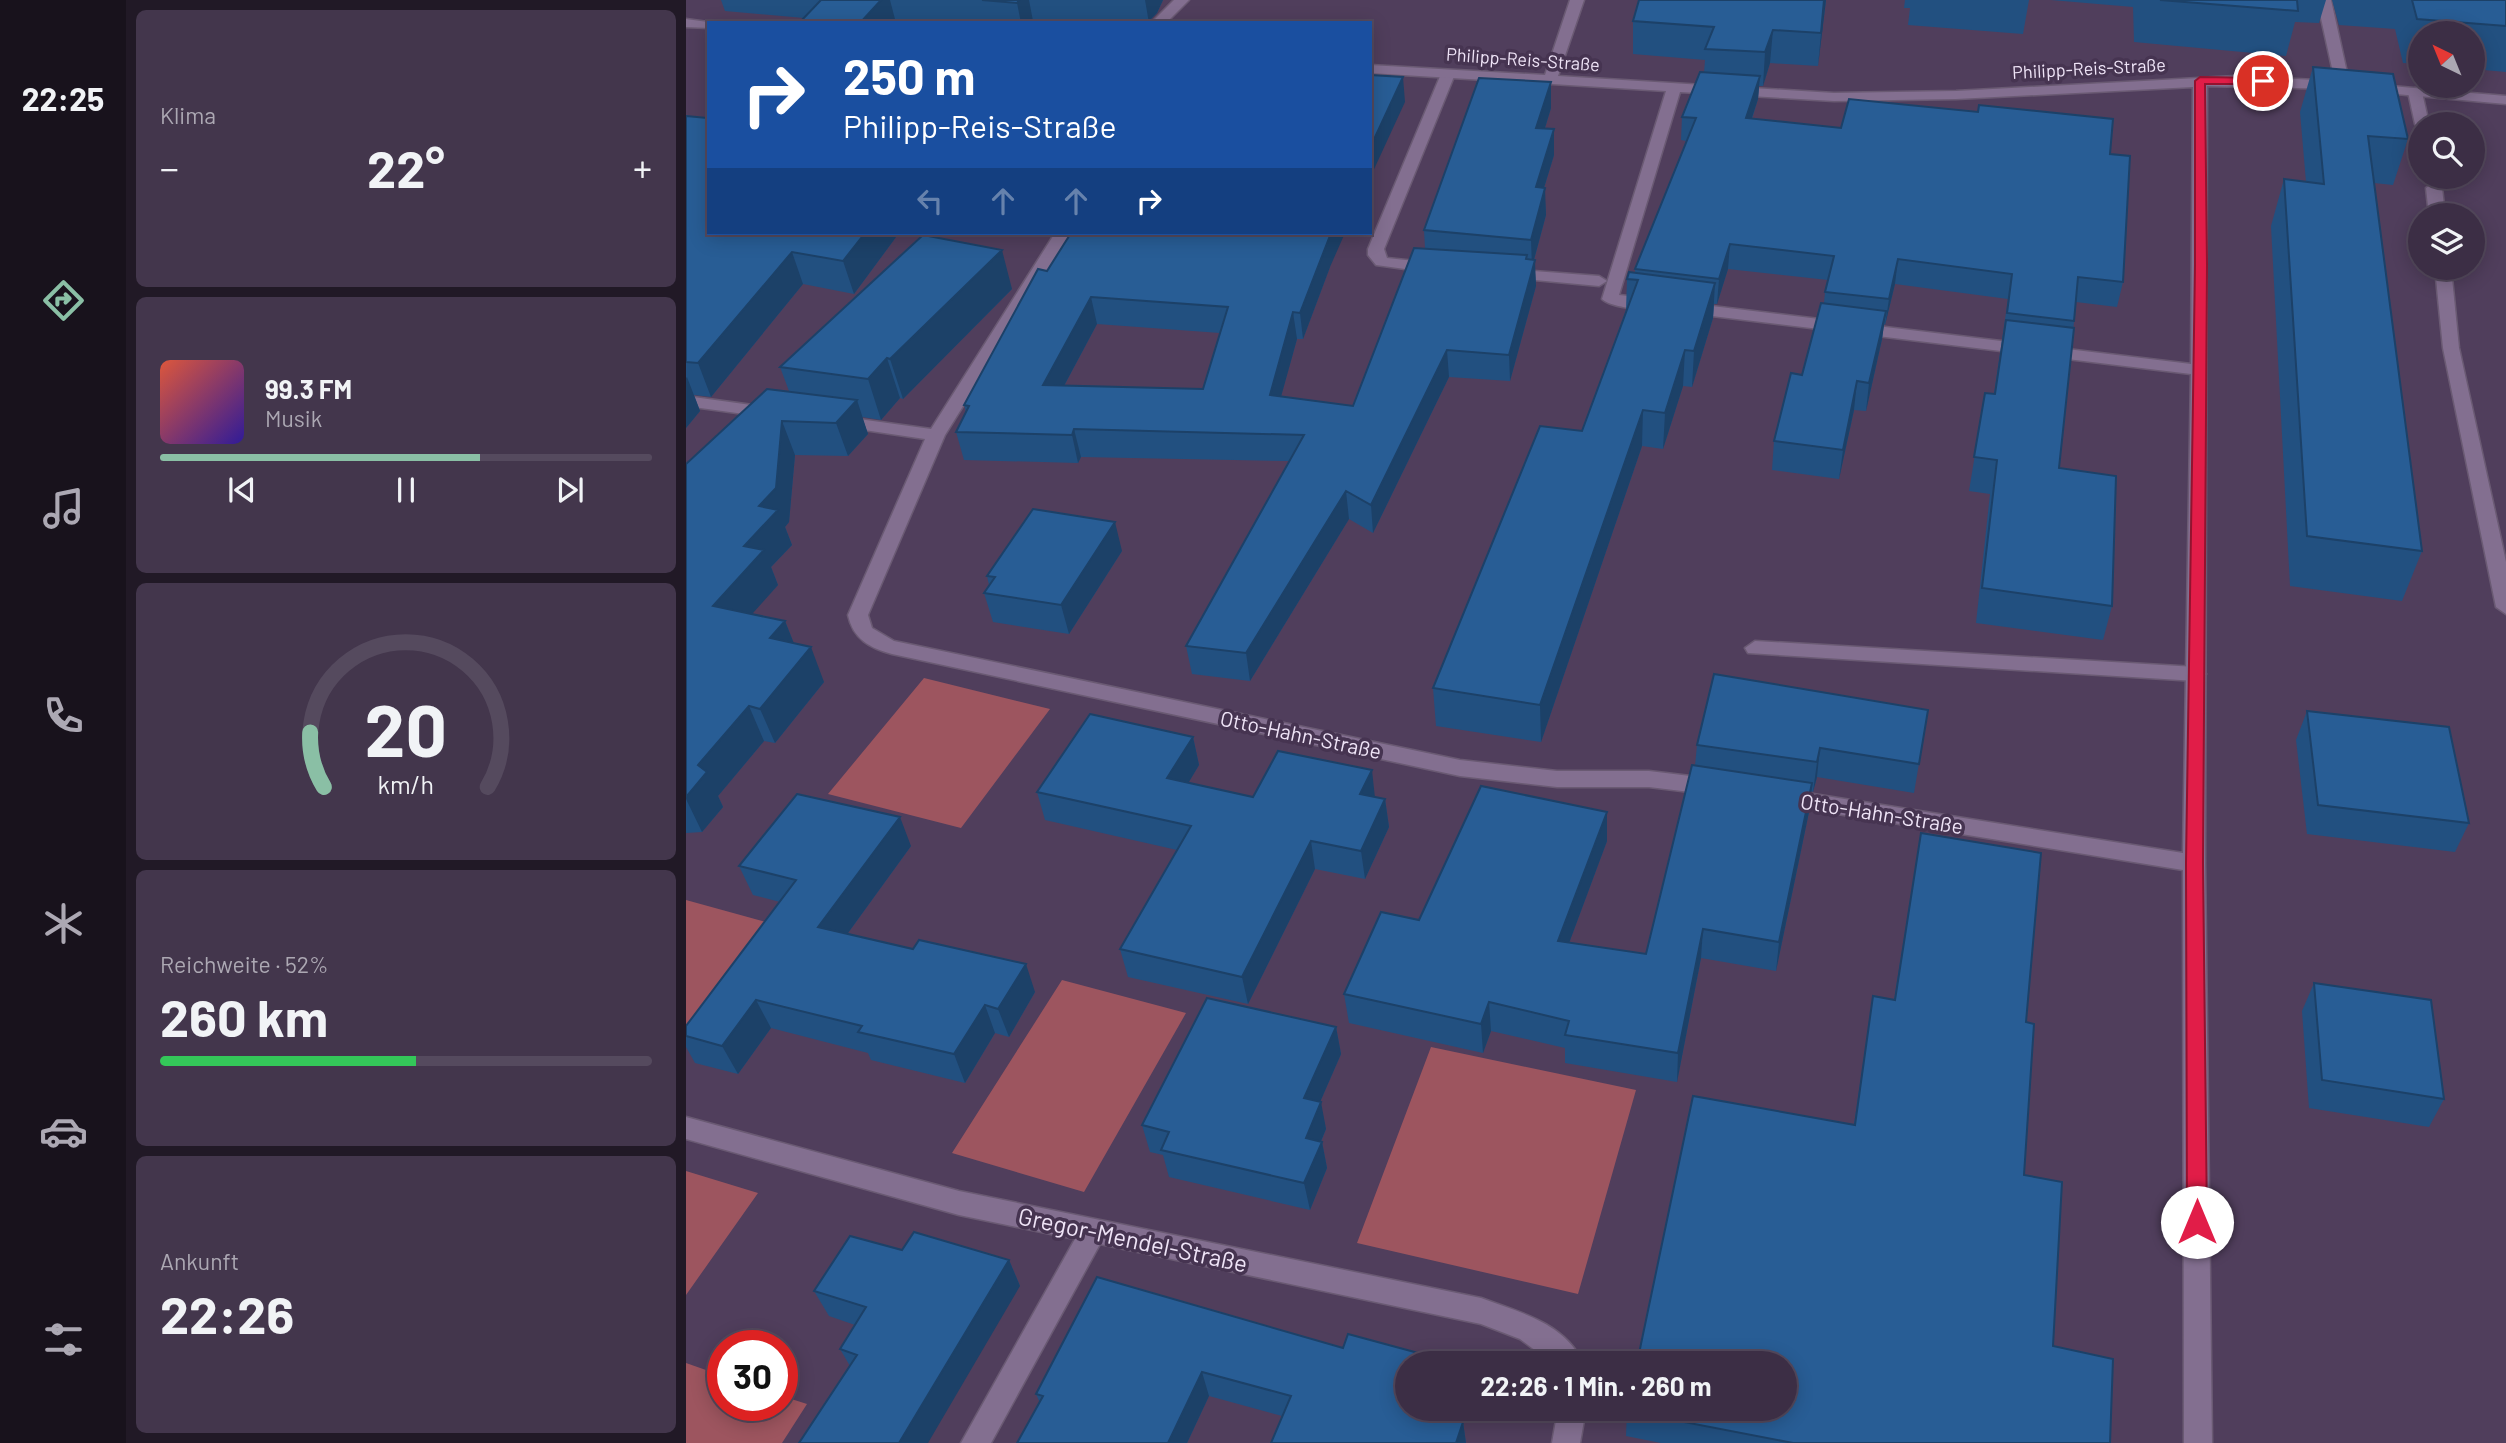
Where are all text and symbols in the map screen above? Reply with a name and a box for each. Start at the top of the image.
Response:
north arrow [2408,21,2485,98]
map controls [2408,21,2485,280]
street label: Philipp-Reis-Straße [1446,43,1600,75]
text: 250 m [843,46,976,105]
icon: right [728,49,819,140]
pin [2233,51,2293,111]
street label: Philipp-Reis-Straße [2012,53,2166,83]
icon: arrive [2244,62,2282,100]
text: 22:25 [22,79,104,117]
text: Klima [160,101,216,129]
text: Philipp-Reis-Straße [843,106,1116,144]
button: search [2408,112,2485,189]
text: 22° [367,136,445,198]
text: − [160,144,179,190]
text: + [633,144,652,190]
icon: left [911,182,949,220]
icon: ahead [984,182,1022,220]
icon: ahead [1057,182,1095,220]
icon: right [1130,182,1168,220]
button: layers [2408,203,2485,280]
icon: directions [39,276,88,325]
text: 99.3 FM [265,373,352,404]
text: Musik [265,404,322,432]
icon: previous [223,471,261,509]
icon: pause [387,471,425,509]
icon: next [551,471,589,509]
icon: music [39,484,88,533]
text: 20 [365,685,447,773]
icon: phone [39,691,88,740]
street label: Otto-Hahn-Straße [1218,705,1384,763]
text: km/h [378,769,434,799]
street label: Otto-Hahn-Straße [1799,788,1965,838]
icon: climate [39,899,88,948]
text: Reichweite · 52% [160,950,329,978]
text: 260 km [160,985,328,1047]
icon: car [39,1107,88,1156]
position arrow [2160,1185,2234,1259]
street label: Gregor-Mendel-Straße [1016,1201,1250,1277]
text: Ankunft [160,1247,239,1275]
text: 22:26 [160,1282,294,1344]
icon: filters [39,1315,88,1364]
speed limit sign: 30 [707,1330,798,1421]
text: 22:26 · 1 Min. · 260 m [1480,1370,1712,1401]

